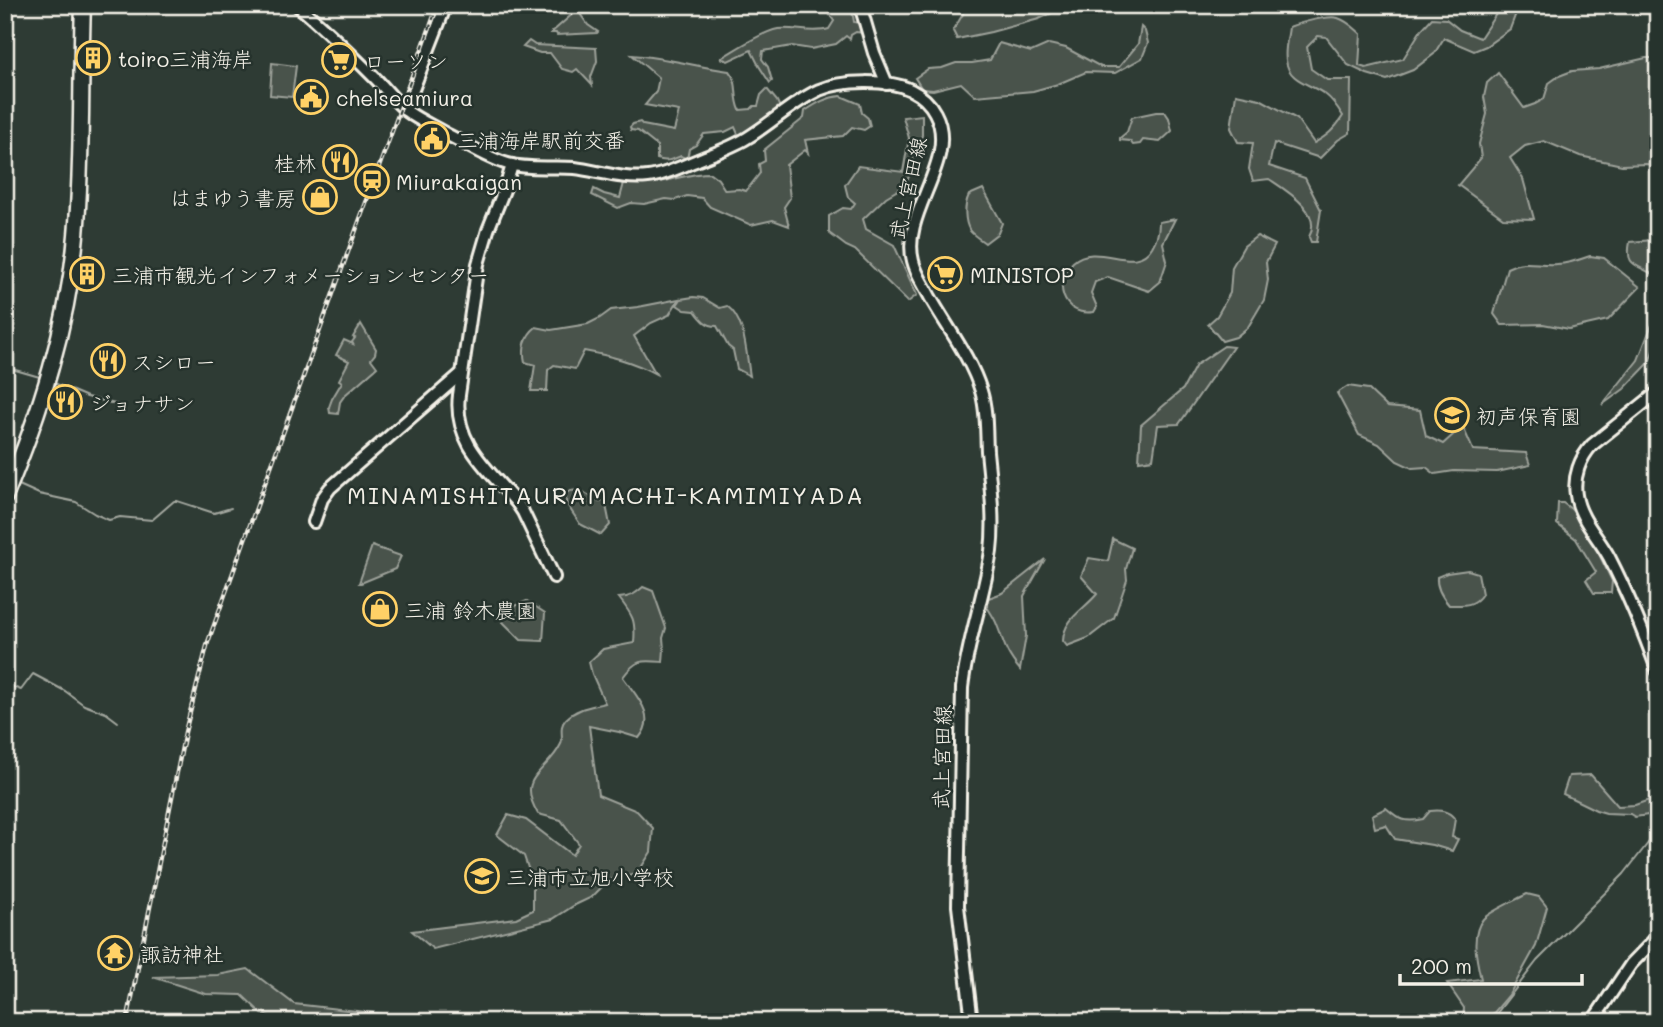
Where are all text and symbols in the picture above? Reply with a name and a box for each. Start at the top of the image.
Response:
building icon: toiro三浦海岸 [74,39,112,77]
supermarket icon: ローソン [320,41,358,79]
place label: toiro三浦海岸 [118,45,253,72]
place label: ローソン [364,47,448,74]
public building icon: chelseamiura [292,78,330,116]
place label: chelseamiura [336,84,473,111]
public building icon: 三浦海岸駅前交番 [413,120,451,158]
place label: 三浦海岸駅前交番 [457,126,625,153]
street label: 武上宮田線 [882,134,932,242]
restaurant icon: 桂林 [321,143,359,181]
place label: 桂林 [274,149,316,176]
station icon: Miurakaigan [353,162,391,200]
place label: Miurakaigan [396,168,522,195]
shop icon: はまゆう書房 [301,178,339,216]
place label: はまゆう書房 [170,184,296,211]
building icon: 三浦市観光インフォメーションセンター [68,255,106,293]
supermarket icon: MINISTOP [926,255,964,293]
place label: 三浦市観光インフォメーションセンター [112,261,489,288]
place label: MINISTOP [970,261,1074,288]
restaurant icon: スシロー [89,342,127,380]
place label: スシロー [132,348,216,375]
restaurant icon: ジョナサン [46,383,84,421]
place label: ジョナサン [90,389,195,416]
school or university icon: 初声保育園 [1433,396,1471,434]
place label: 初声保育園 [1476,402,1581,429]
district label: MINAMISHITAURAMACHI-KAMIMIYADA [347,479,865,510]
shop icon: 三浦 鈴木農園 [361,590,399,628]
place label: 三浦 鈴木農園 [404,596,537,623]
street label: 武上宮田線 [927,704,955,810]
school or university icon: 三浦市立旭小学校 [463,857,501,895]
place label: 三浦市立旭小学校 [506,863,674,890]
temple icon: 諏訪神社 [96,934,134,972]
place label: 諏訪神社 [140,940,224,967]
scale bar [1400,943,1582,987]
text: 200 m [1411,952,1472,979]

